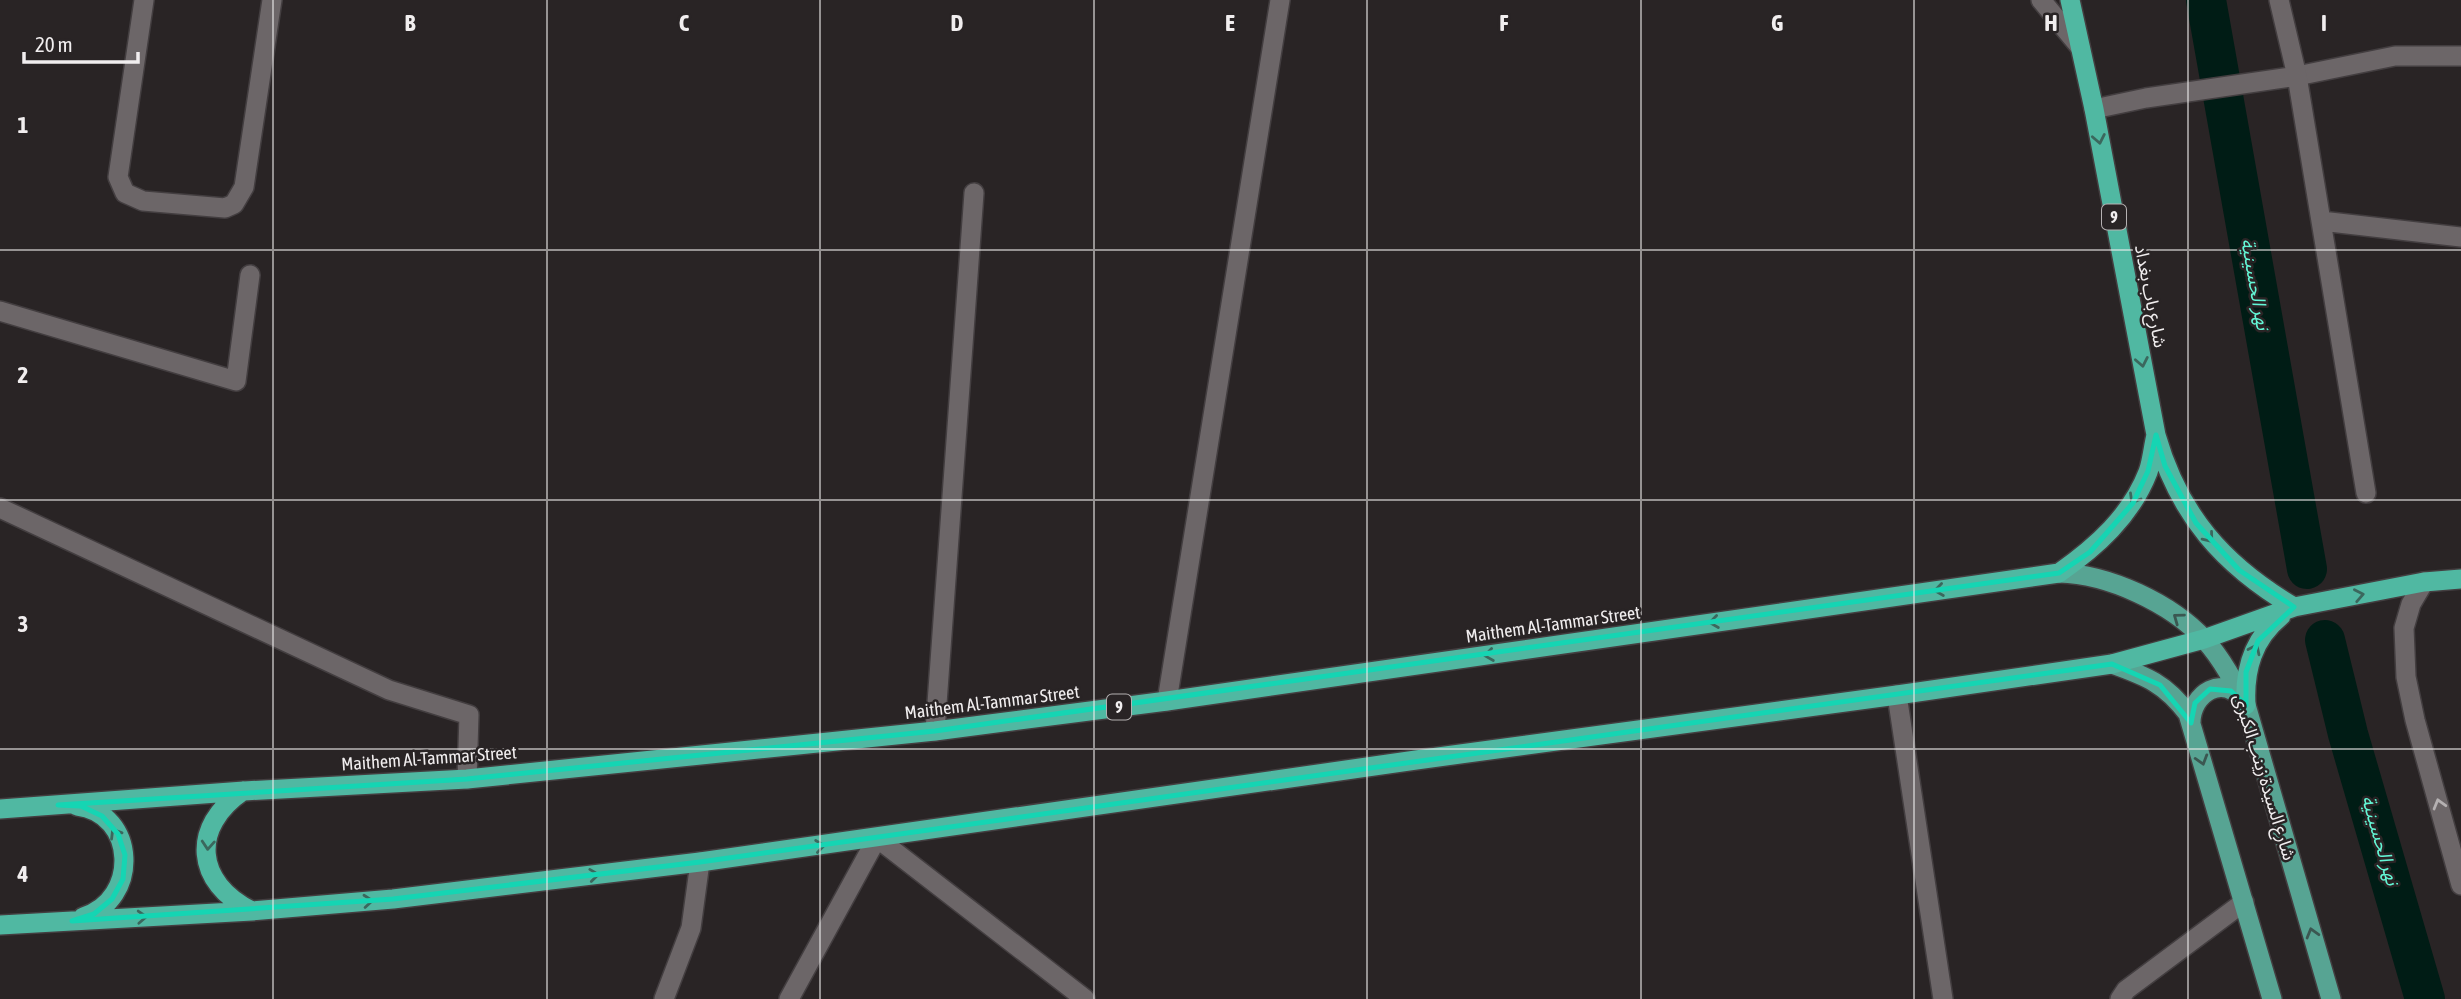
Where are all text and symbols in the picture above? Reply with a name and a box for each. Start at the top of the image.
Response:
text: B [405,10,416,36]
text: C [679,10,690,36]
text: D [951,10,964,36]
text: E [1225,10,1235,36]
text: F [1499,10,1509,36]
text: G [1771,10,1783,36]
text: H [2044,10,2058,36]
text: I [2321,10,2327,36]
scale bar [24,21,138,65]
text: 20 m [35,32,73,56]
text: 1 [18,112,29,138]
one-way arrow [2091,133,2106,145]
road number: 9 [2102,204,2126,230]
water label: نهر الحسينية [2236,237,2275,333]
street label: شارع باب بغداد [2127,243,2171,350]
one-way arrow [2134,356,2149,368]
text: 2 [18,362,28,388]
one-way arrow [2129,491,2142,504]
one-way arrow [2200,531,2213,543]
one-way arrow [1933,582,1945,597]
one-way arrow [2353,589,2365,604]
street label: Maithem Al-Tammar Street [1464,601,1642,647]
text: 3 [18,611,28,637]
one-way arrow [2173,614,2185,626]
one-way arrow [1708,615,1720,630]
one-way arrow [2247,644,2261,656]
one-way arrow [1483,647,1495,662]
street label: Maithem Al-Tammar Street [903,681,1081,723]
street label: شارع السيدة زينب الكبرى [2226,691,2300,864]
road number: 9 [1107,694,1131,720]
street label: Maithem Al-Tammar Street [341,741,517,775]
one-way arrow [2193,754,2208,766]
water label: نهر الحسينية [2357,793,2405,890]
one-way arrow [2432,798,2447,810]
one-way arrow [110,828,123,841]
one-way arrow [814,838,826,853]
one-way arrow [201,839,216,850]
text: 4 [17,861,29,887]
one-way arrow [589,867,600,882]
one-way arrow [363,894,374,909]
one-way arrow [136,909,147,924]
one-way arrow [2306,928,2321,940]

